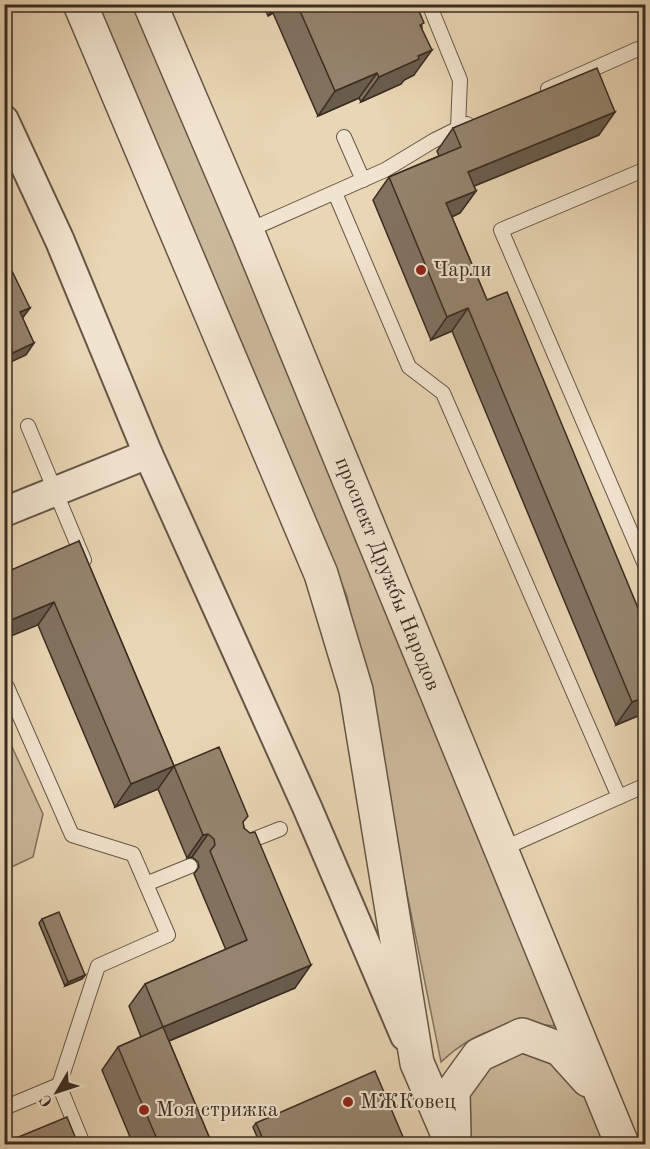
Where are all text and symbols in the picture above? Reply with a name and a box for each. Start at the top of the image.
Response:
place label: Чарли [433,260,492,281]
marker: Чарли [414,263,428,277]
street label: проспект Дружбы Народов [331,454,443,694]
north arrow [27,1062,87,1122]
text: С [37,1091,56,1109]
place label: МЖКовец [360,1092,456,1113]
marker: МЖКовец [341,1095,355,1109]
place label: Моя стрижка [156,1100,278,1121]
marker: Моя стрижка [137,1103,151,1117]

